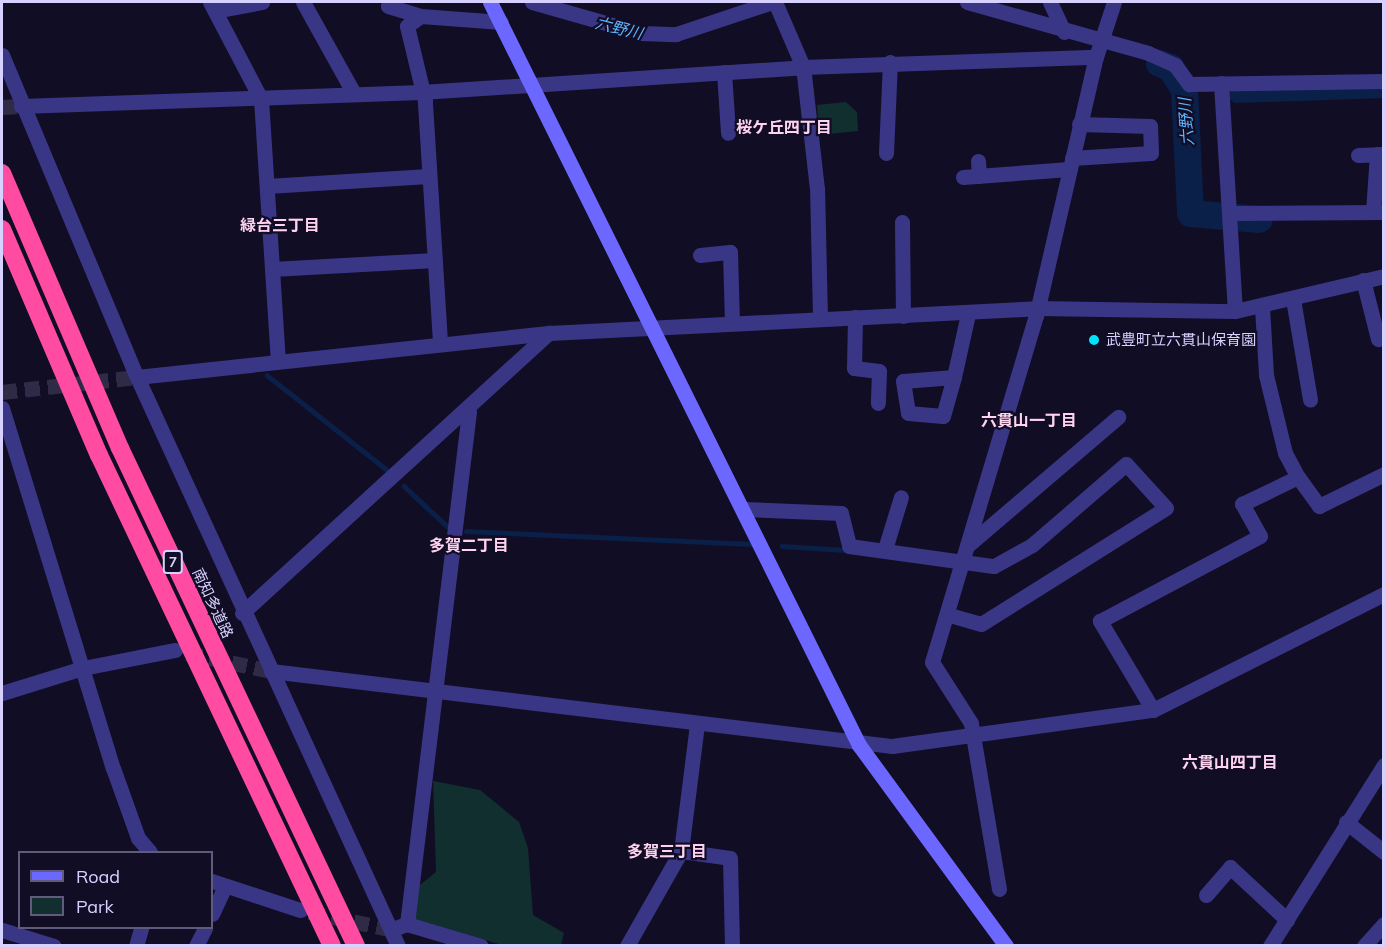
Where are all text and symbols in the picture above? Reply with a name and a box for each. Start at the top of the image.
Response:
water label: 六野川 [593,13,645,43]
water label: 六野川 [1175,97,1197,147]
district label: 桜ケ丘四丁目 [736,117,832,137]
district label: 緑台三丁目 [240,215,320,235]
place label: 武豊町立六貫山保育園 [1106,331,1256,349]
marker: 武豊町立六貫山保育園 [1087,333,1101,347]
district label: 六貫山一丁目 [981,410,1077,430]
district label: 多賀二丁目 [429,535,509,555]
road number: 7 [162,551,184,573]
street label: 南知多道路 [189,565,237,641]
district label: 六貫山四丁目 [1182,752,1278,772]
district label: 多賀三丁目 [627,841,707,861]
legend [18,851,213,929]
text: Road [76,865,120,888]
text: Park [76,895,114,918]

